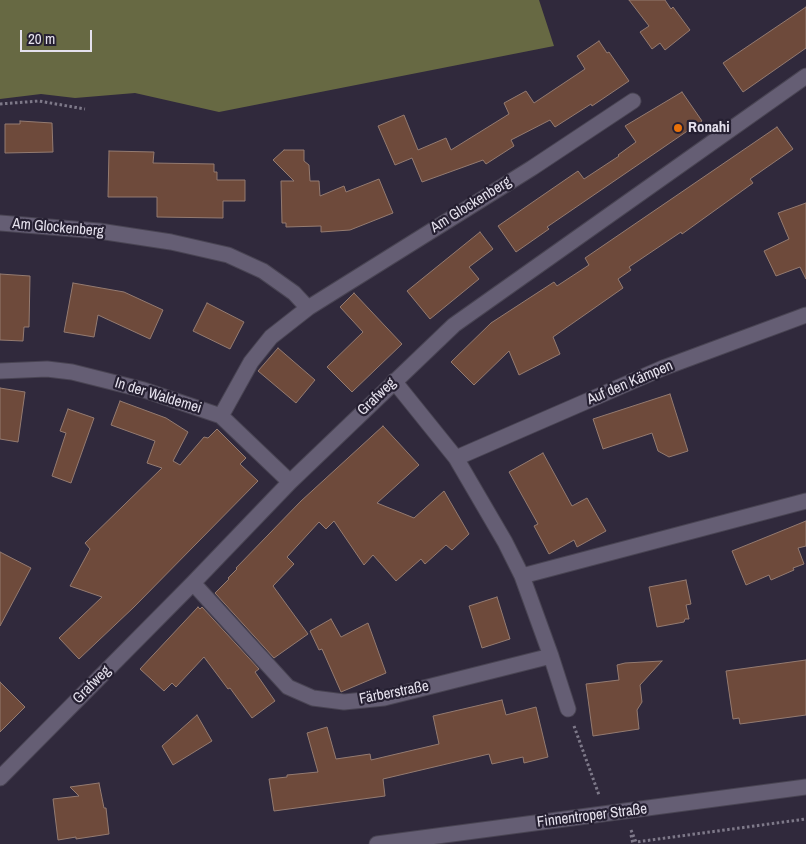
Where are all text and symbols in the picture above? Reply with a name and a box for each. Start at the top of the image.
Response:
scale bar [22,20,95,52]
text: 20 m [28,28,55,49]
place label: Ronahi [688,119,730,137]
marker: Ronahi [672,122,684,134]
street label: Am Glockenberg [427,173,515,237]
street label: Am Glockenberg [12,215,104,241]
street label: Auf den Kämpen [584,357,676,409]
street label: In der Waldemei [112,374,204,418]
street label: Grafweg [354,374,400,420]
street label: Grafweg [69,662,115,708]
street label: Färberstraße [358,677,430,709]
street label: Finnentroper Straße [536,800,648,832]

